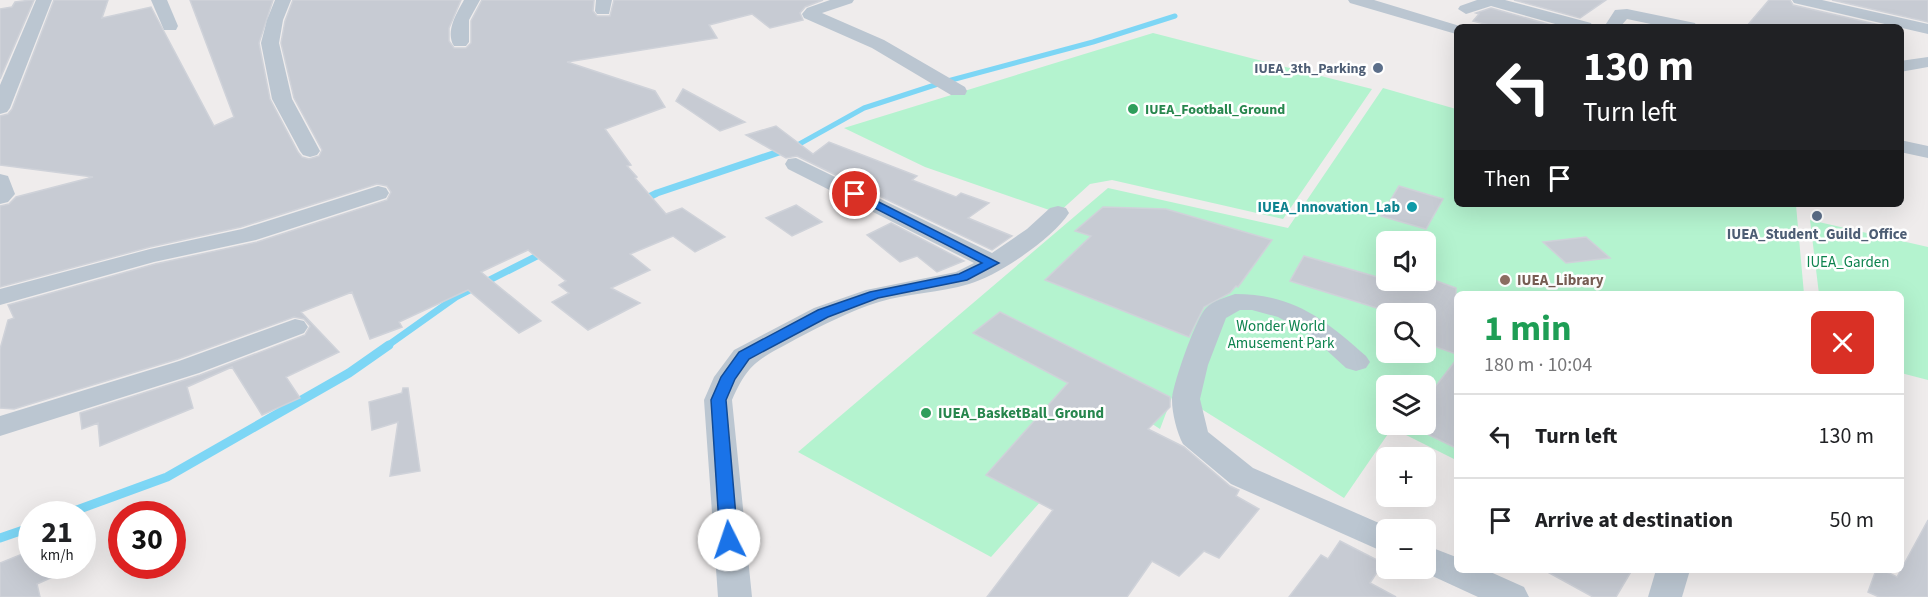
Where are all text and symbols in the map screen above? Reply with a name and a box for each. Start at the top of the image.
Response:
text: 130 m [1583,37,1694,97]
icon: left [1484,48,1562,126]
place label: IUEA_3th_Parking [1254,59,1367,79]
marker: IUEA_3th_Parking [1371,61,1385,75]
text: Turn left [1583,93,1677,132]
place label: IUEA_Football_Ground [1145,100,1285,120]
marker: IUEA_Football_Ground [1126,102,1140,116]
icon: arrive [1543,162,1576,195]
text: Then [1484,163,1531,195]
pin [829,168,880,219]
icon: arrive [838,177,871,210]
place label: IUEA_Innovation_Lab [1258,197,1400,218]
marker: IUEA_Innovation_Lab [1405,200,1419,214]
marker: IUEA_Student_Guild_Office [1810,209,1824,223]
place label: IUEA_Student_Guild_Office [1727,224,1907,245]
map controls [1376,231,1436,579]
button: sound [1376,231,1436,291]
park label: IUEA_Garden [1806,252,1890,273]
place label: IUEA_Library [1517,270,1604,291]
marker: IUEA_Library [1498,273,1512,287]
button: search [1376,303,1436,363]
text: 1 min [1484,303,1572,354]
button: close [1811,311,1874,374]
park label: Wonder World Amusement Park [1228,316,1335,354]
text: 180 m · 10:04 [1484,351,1592,379]
button: layers [1376,375,1436,435]
place label: IUEA_BasketBall_Ground [938,403,1104,424]
marker: IUEA_BasketBall_Ground [919,406,933,420]
icon: left [1484,420,1517,453]
text: Turn left [1535,420,1617,452]
text: 130 m [1819,420,1874,452]
button: + [1376,447,1436,507]
speed limit sign: 30 [108,501,186,579]
icon: arrive [1484,504,1517,537]
text: Arrive at destination [1535,504,1733,536]
text: 50 m [1829,504,1874,536]
position arrow [697,508,761,572]
text: 21 [41,511,73,554]
button: − [1376,519,1436,579]
text: km/h [40,545,74,566]

